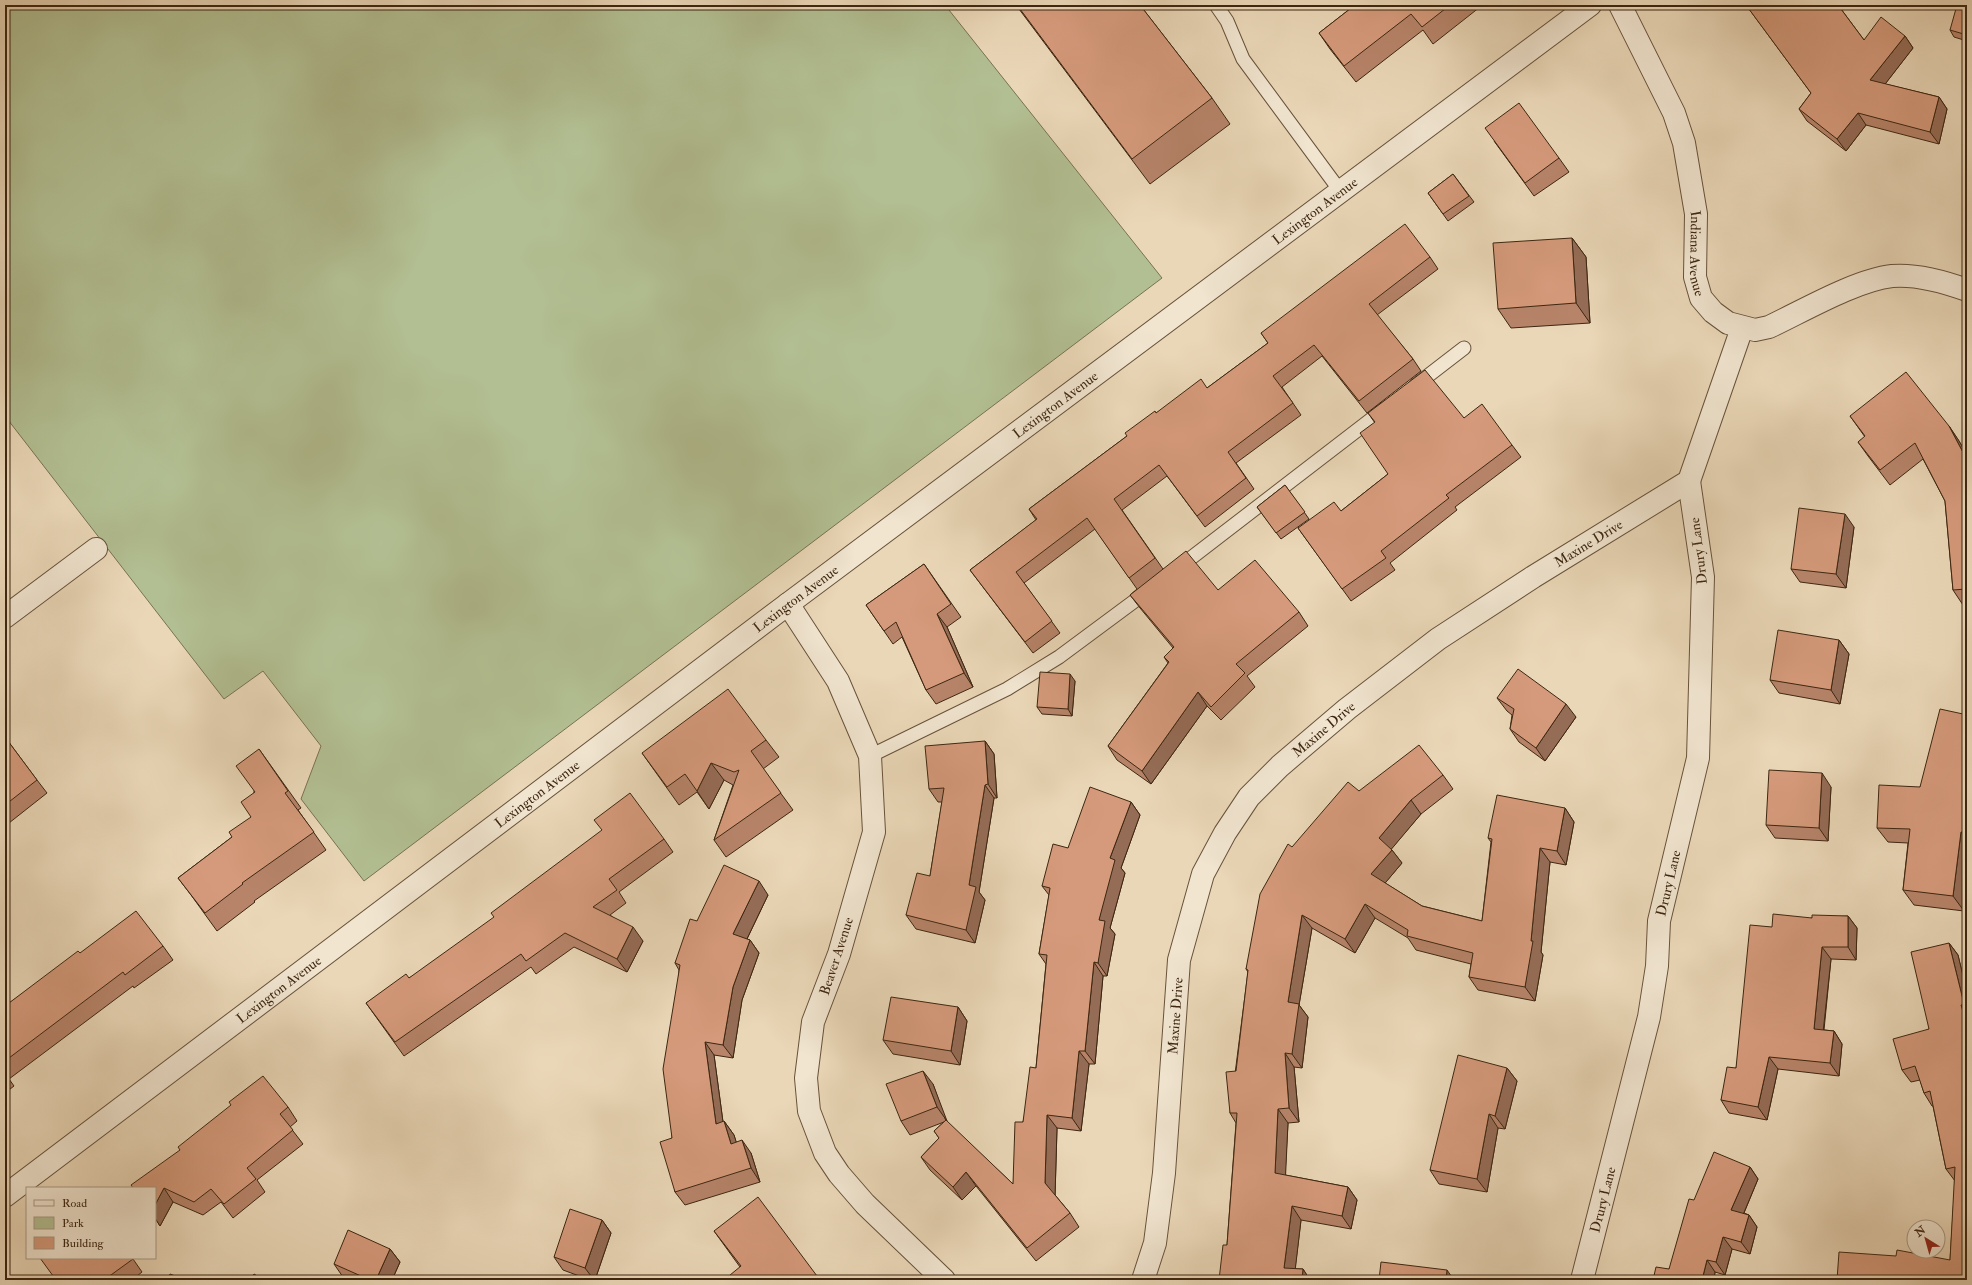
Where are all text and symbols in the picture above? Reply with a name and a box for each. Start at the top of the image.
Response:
street label: Lexington Avenue [1269,174,1361,248]
street label: Indiana Avenue [1686,209,1708,298]
street label: Lexington Avenue [1009,367,1101,442]
street label: Maxine Drive [1551,516,1626,571]
street label: Drury Lane [1686,516,1712,585]
street label: Lexington Avenue [750,561,842,636]
street label: Maxine Drive [1289,698,1359,761]
street label: Lexington Avenue [492,756,583,832]
street label: Drury Lane [1652,848,1685,918]
street label: Beaver Avenue [816,915,857,997]
street label: Lexington Avenue [233,952,325,1027]
street label: Maxine Drive [1164,977,1187,1055]
street label: Drury Lane [1586,1165,1620,1234]
legend [26,1187,156,1259]
text: Road [62,1196,87,1211]
text: Park [62,1216,84,1231]
north arrow [1906,1219,1946,1259]
text: N [1912,1223,1929,1240]
text: Building [62,1236,105,1251]

